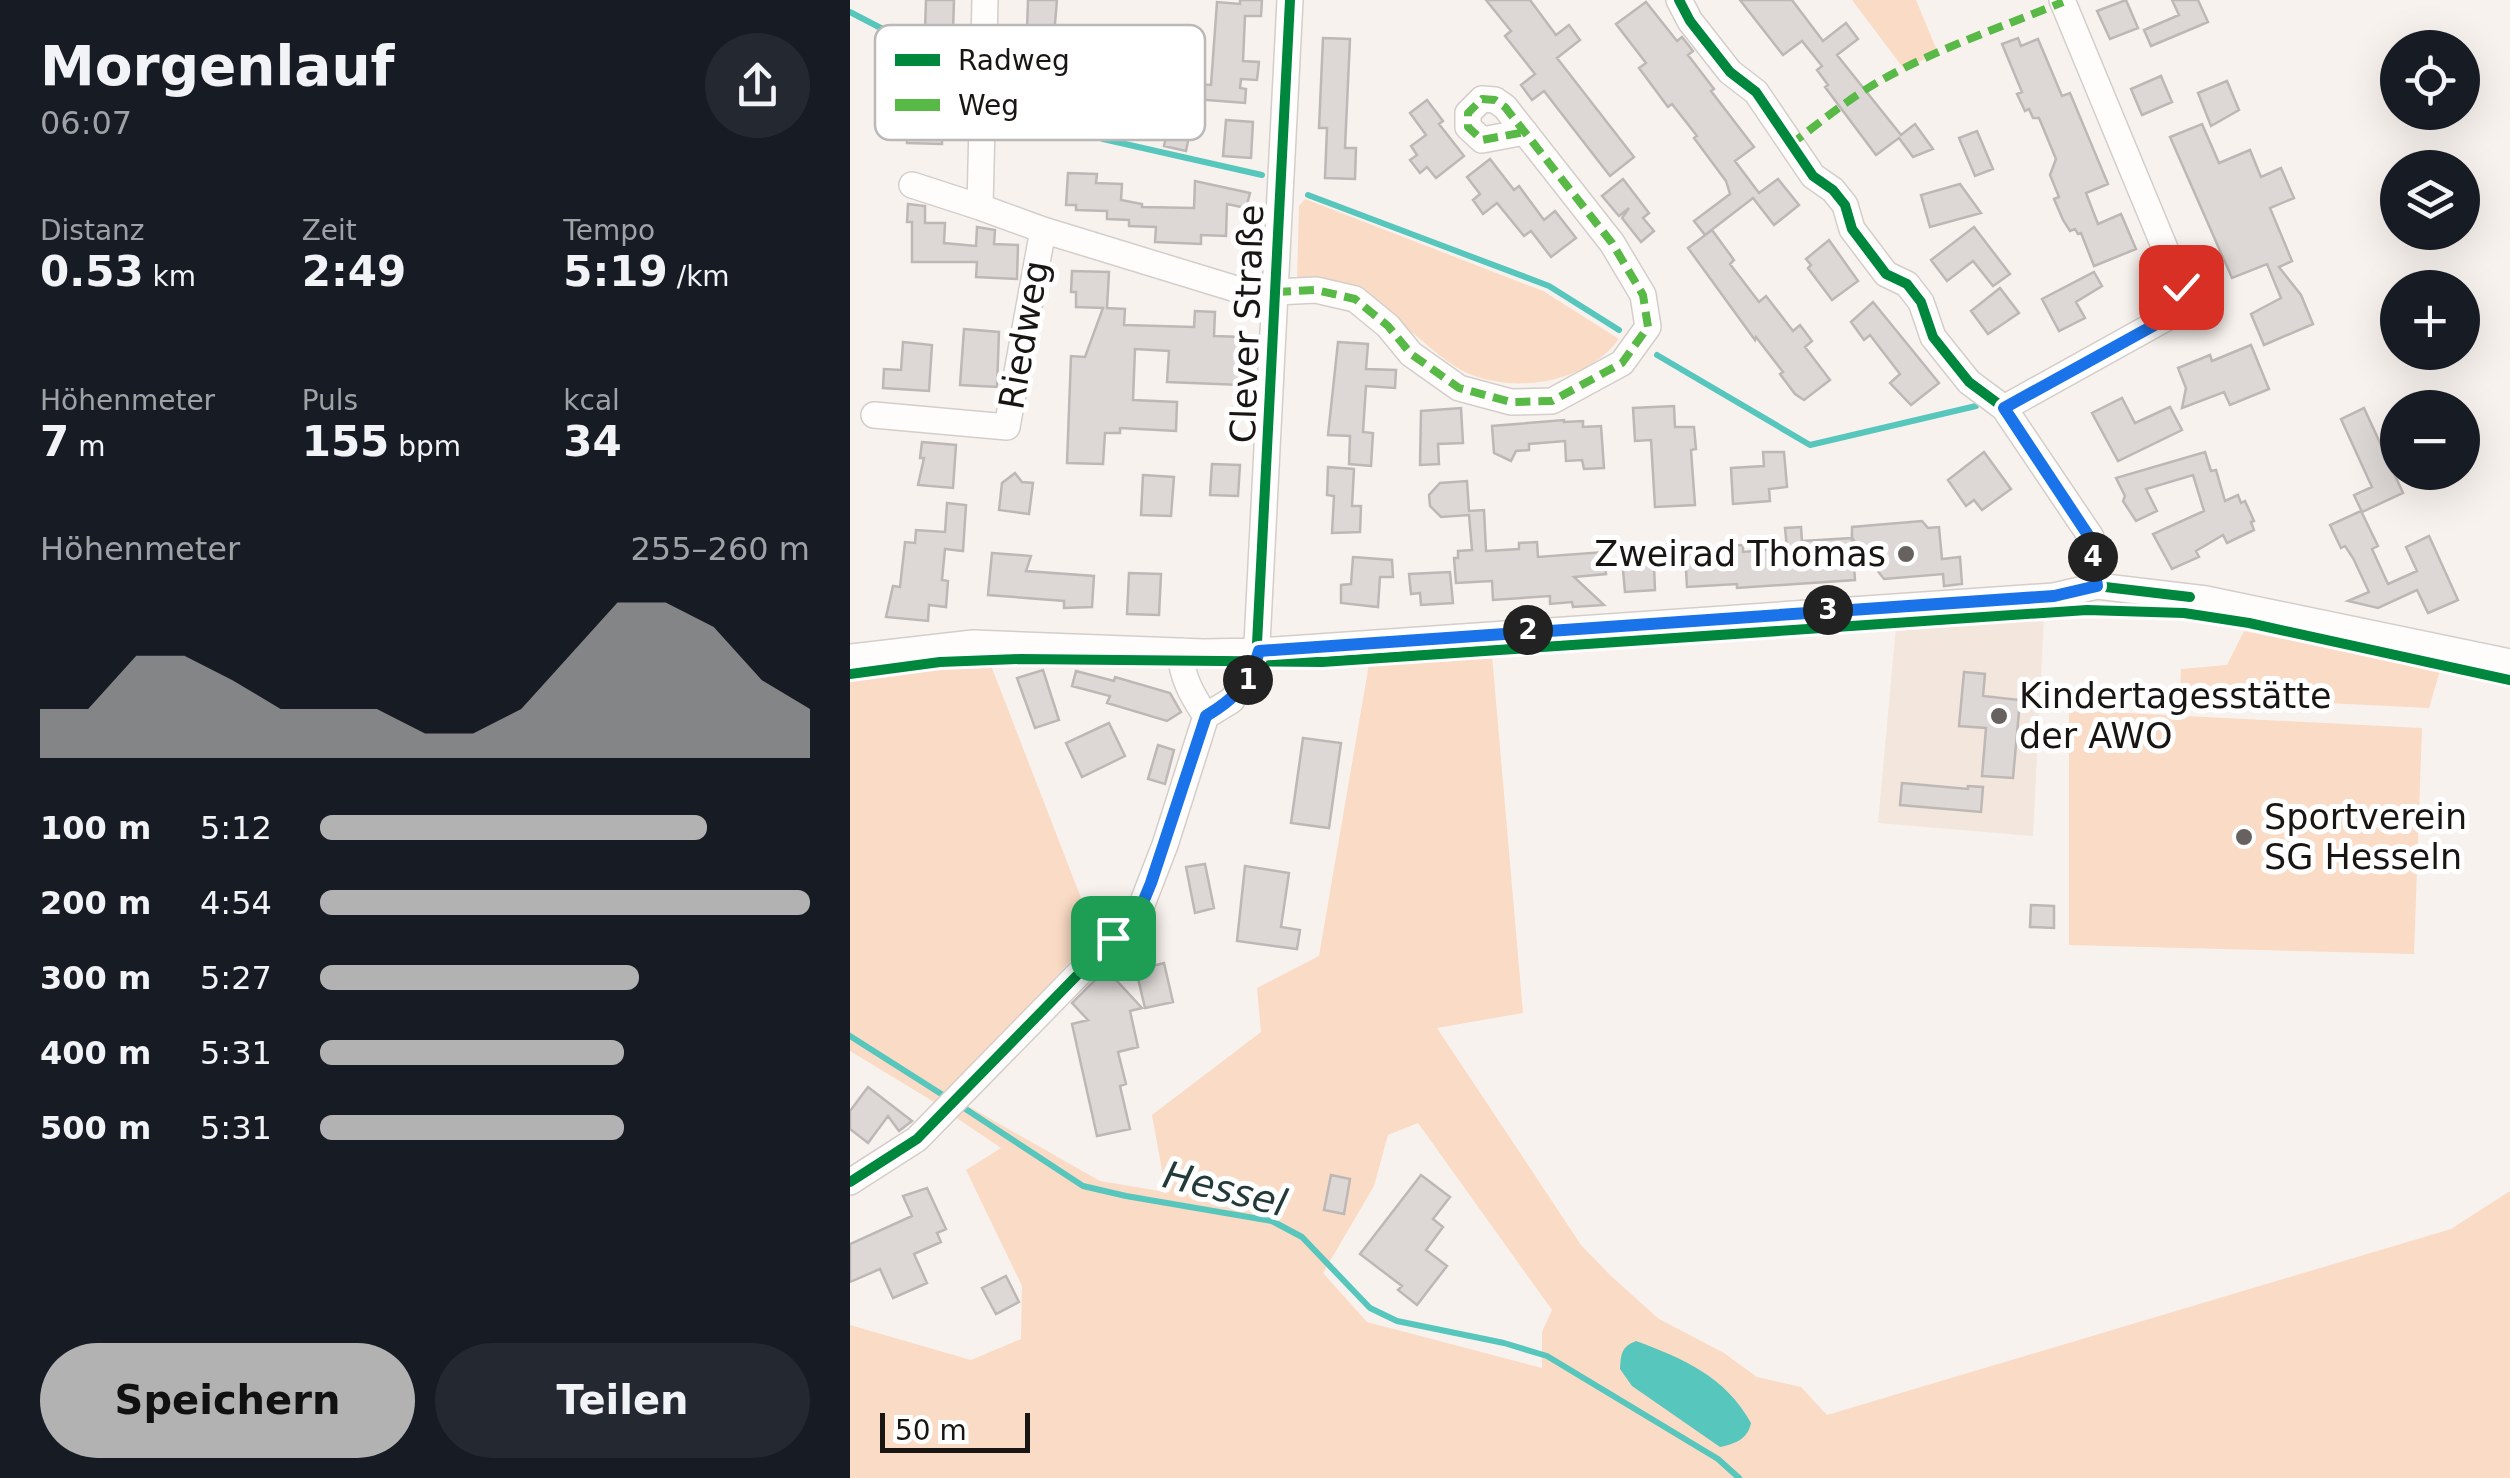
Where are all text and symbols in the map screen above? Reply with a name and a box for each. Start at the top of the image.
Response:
legend [875,25,1205,140]
map controls [2380,30,2480,490]
button: locate [2380,30,2480,130]
button: share [705,33,810,138]
text: Morgenlauf [40,34,395,98]
text: Radweg [958,44,1070,77]
text: Weg [958,89,1019,122]
text: 06:07 [40,104,132,142]
button: layers [2380,150,2480,250]
street label: Clever Straße [1223,204,1271,444]
text: Distanz [40,214,145,247]
text: Zeit [302,214,357,247]
text: Tempo [563,214,655,247]
pin [2139,245,2224,330]
text: 0.53 [40,247,144,296]
text: 2:49 [302,247,406,296]
text: 5:19 [563,247,668,296]
street label: Riedweg [991,258,1057,412]
text: km [144,260,196,293]
text: /km [668,260,730,293]
icon: check [2154,260,2209,315]
button: + [2380,270,2480,370]
text: Höhenmeter [40,384,215,417]
text: Puls [302,384,358,417]
text: kcal [563,384,620,417]
button: − [2380,390,2480,490]
text: 7 [40,417,69,466]
text: 155 [302,417,389,466]
text: 34 [563,417,622,466]
text: m [69,430,105,463]
text: bpm [389,430,461,463]
text: Höhenmeter [40,530,240,568]
text: 255–260 m [631,530,810,568]
pin: 4 [2068,532,2118,582]
place label: Zweirad Thomas [1594,534,1886,574]
text: 4 [2083,540,2103,573]
marker: Zweirad Thomas [1895,543,1917,565]
pin: 3 [1803,585,1853,635]
text: 3 [1818,593,1838,626]
pin: 2 [1503,605,1553,655]
text: 2 [1518,613,1538,646]
pin: 1 [1223,655,1273,705]
text: 1 [1238,663,1258,696]
place label: Kindertagesstätte der AWO [2019,676,2332,756]
marker: Kindertagesstätte der AWO [1988,705,2010,727]
place label: Sportverein SG Hesseln [2264,797,2467,877]
text: 100 m [40,809,151,847]
text: 5:12 [200,809,272,847]
marker: Sportverein SG Hesseln [2233,826,2255,848]
text: 200 m [40,884,151,922]
text: 4:54 [200,884,272,922]
pin [1071,896,1156,981]
icon: arrive [1086,911,1141,966]
text: 300 m [40,959,151,997]
text: 5:27 [200,959,272,997]
text: 400 m [40,1034,151,1072]
text: 5:31 [200,1034,272,1072]
text: 500 m [40,1109,151,1147]
text: 5:31 [200,1109,272,1147]
water label: Hessel [1159,1152,1292,1226]
button: Speichern [40,1343,415,1458]
button: Teilen [435,1343,810,1458]
scale bar [880,1408,1030,1452]
text: 50 m [895,1414,967,1447]

